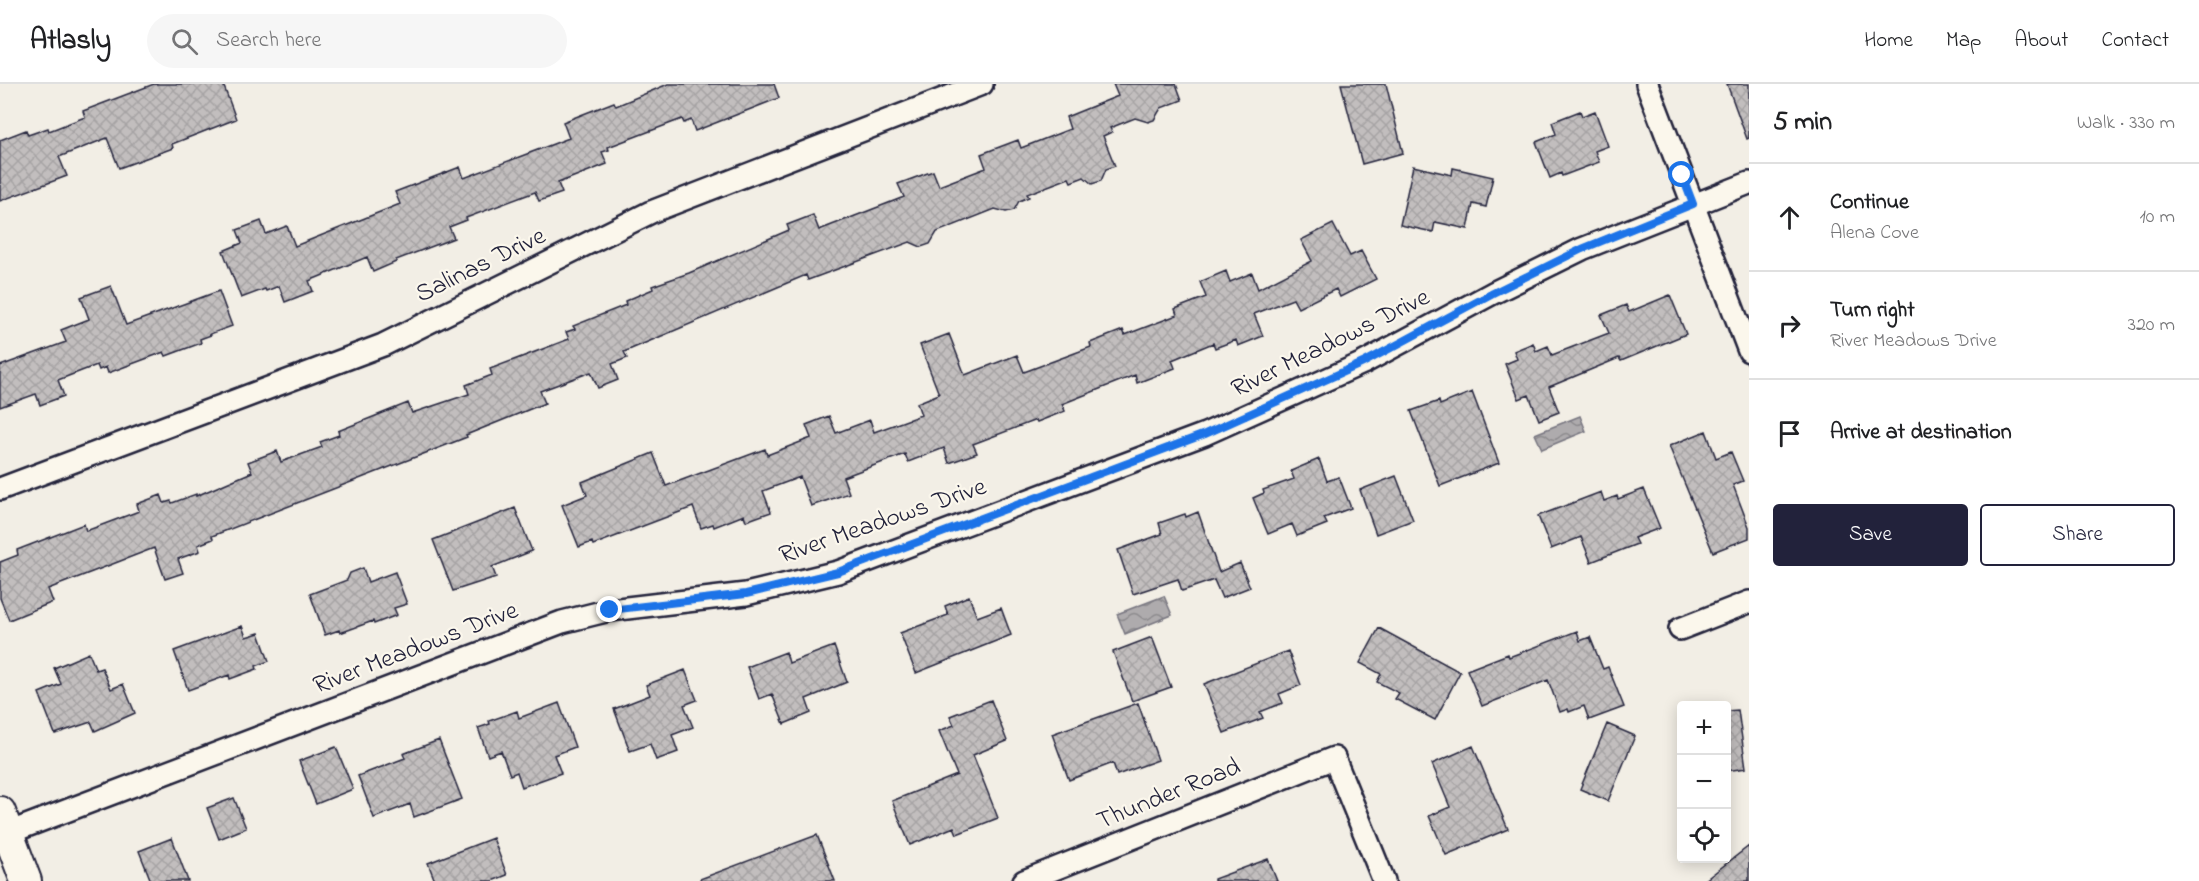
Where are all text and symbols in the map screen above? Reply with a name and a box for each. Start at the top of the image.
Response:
search box [147,14,567,68]
text: Atlasly [30,21,111,62]
icon: search [168,25,201,58]
text: Search here [216,25,321,57]
text: Home [1864,26,1913,56]
text: Map [1946,26,1981,56]
text: About [2014,26,2068,56]
text: Contact [2101,26,2169,56]
text: 5 min [1773,104,1832,142]
text: Walk · 330 m [2077,109,2175,138]
route start [1668,161,1694,187]
text: Continue [1830,187,1909,219]
icon: ahead [1773,201,1806,234]
text: 10 m [2139,203,2175,232]
street label: Salinas Drive [409,218,553,314]
text: Alena Cove [1830,219,1919,248]
street label: River Meadows Drive [1225,279,1437,409]
text: Turn right [1830,295,1915,327]
icon: right [1773,309,1806,342]
text: 320 m [2128,311,2175,340]
text: River Meadows Drive [1830,327,1997,356]
icon: arrive [1773,417,1806,450]
text: Arrive at destination [1830,417,2012,449]
street label: River Meadows Drive [774,469,992,575]
button: Save [1773,504,1968,566]
button: Share [1980,504,2175,566]
street label: River Meadows Drive [308,592,524,706]
route end [596,596,622,622]
map controls [1677,701,1731,863]
button: + [1677,701,1731,755]
street label: Thunder Road [1091,749,1247,841]
button: − [1677,755,1731,809]
button: locate [1677,809,1731,863]

